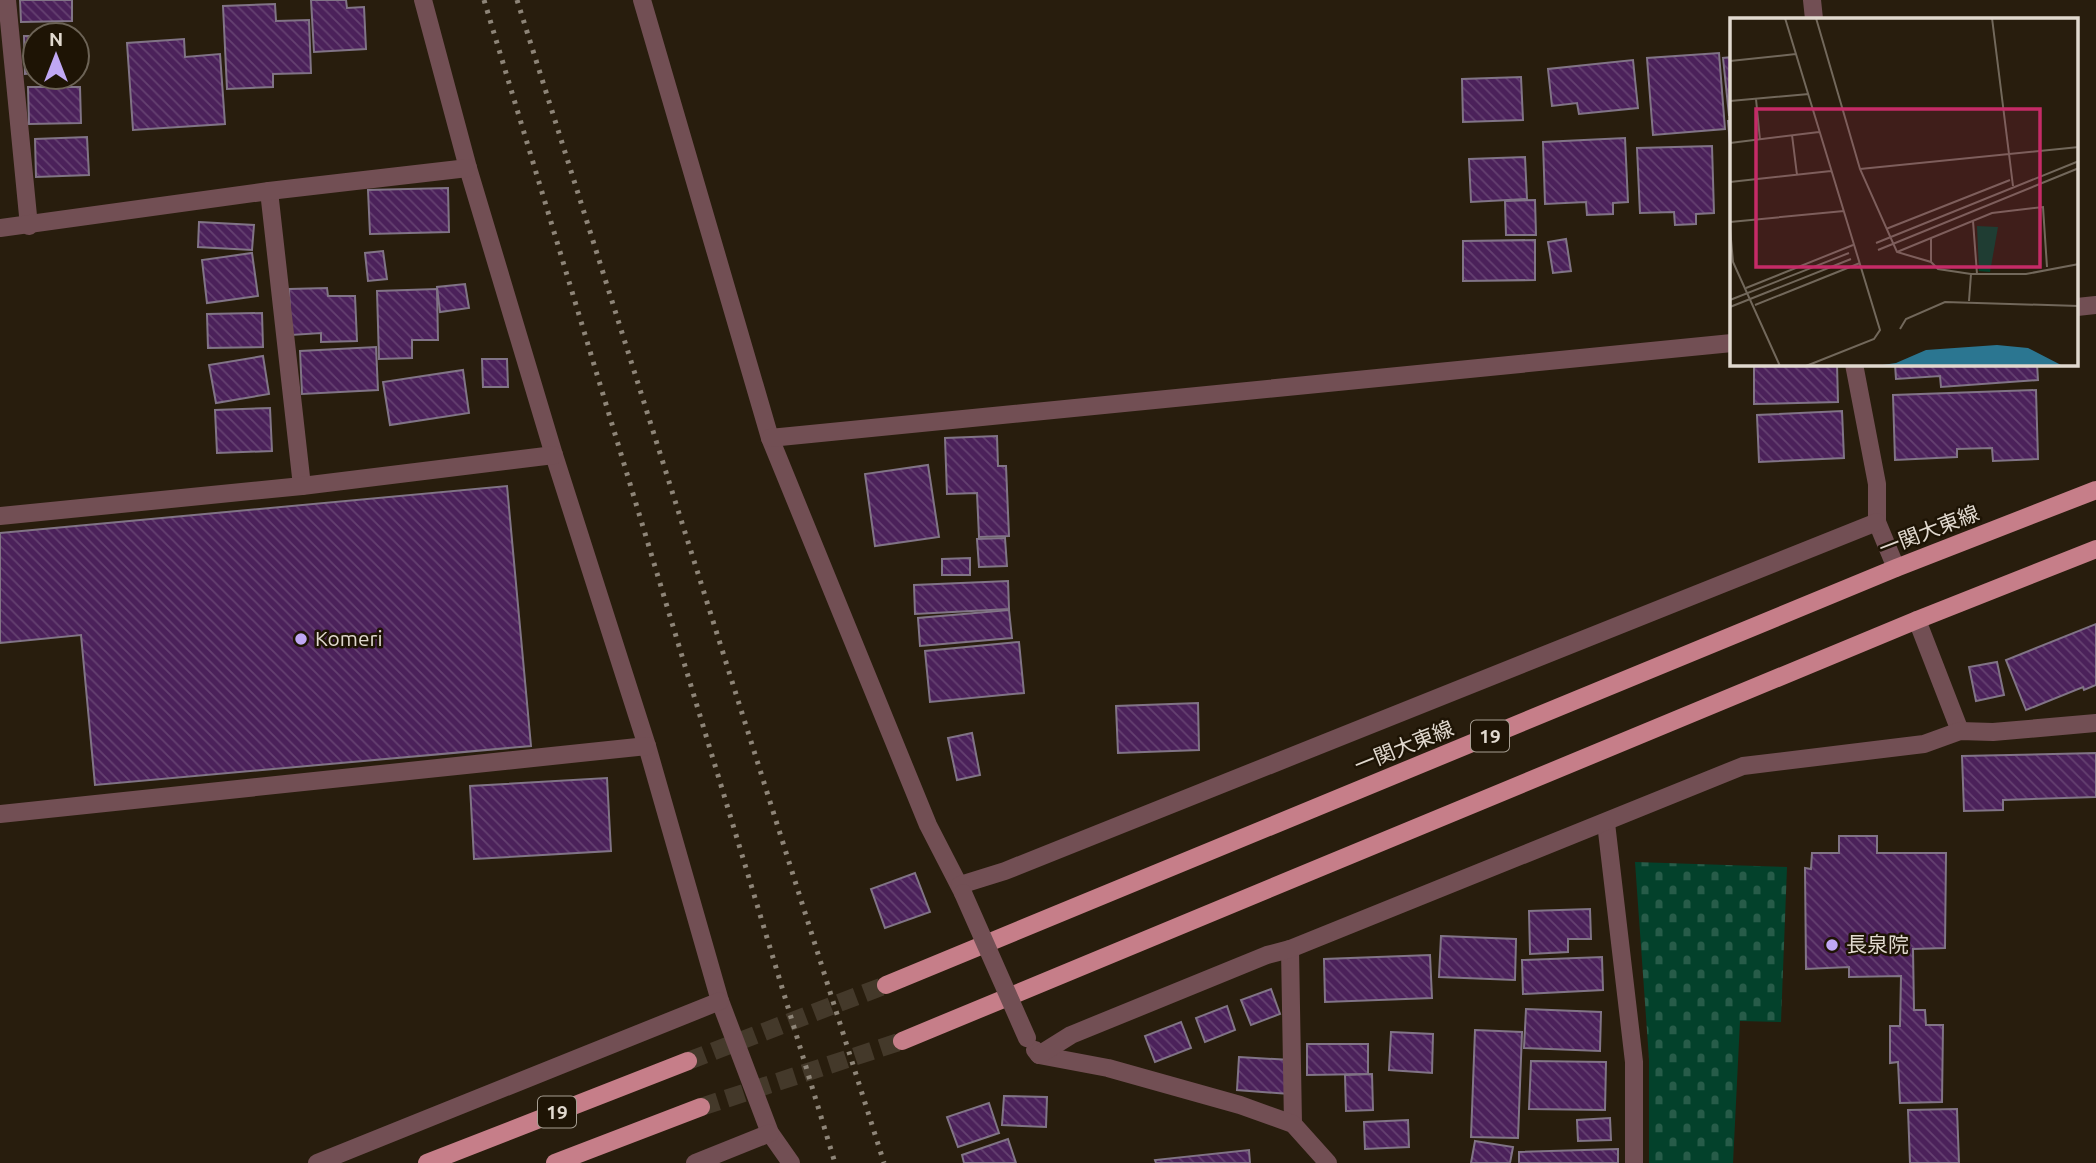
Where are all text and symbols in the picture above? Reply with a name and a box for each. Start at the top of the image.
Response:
inset map [1730,18,2078,366]
north arrow [21,21,91,91]
text: N [49,28,63,50]
street label: 一関大東線 [1875,500,1982,560]
place label: Komeri [315,626,383,650]
marker: Komeri [293,631,309,647]
street label: 一関大東線 [1350,715,1457,777]
road number: 19 [1471,720,1509,751]
place label: 長泉院 [1846,932,1909,956]
marker: 長泉院 [1824,937,1840,953]
road number: 19 [538,1096,576,1128]

